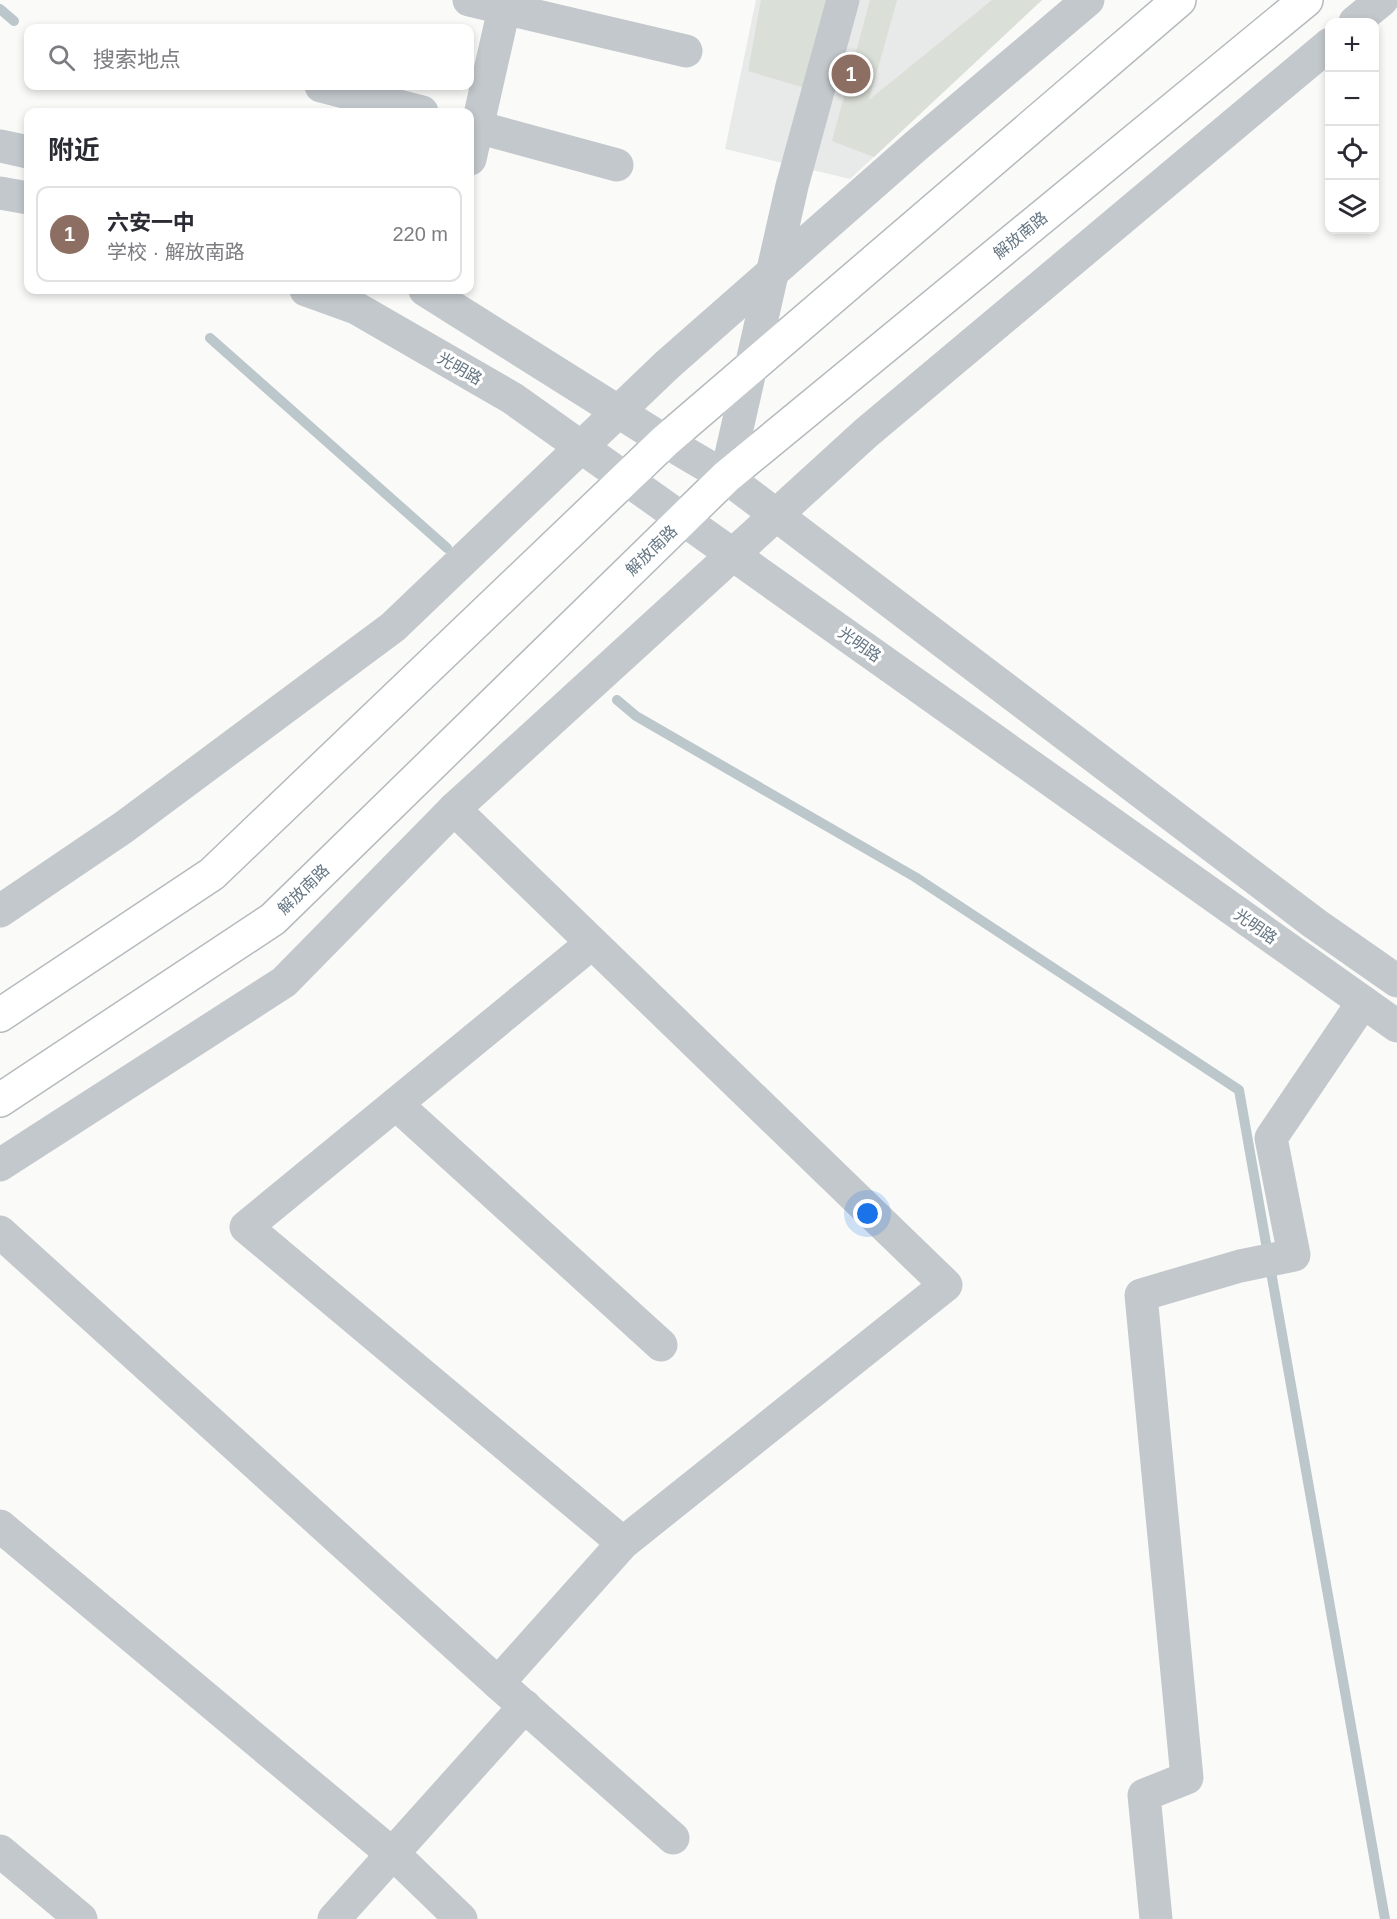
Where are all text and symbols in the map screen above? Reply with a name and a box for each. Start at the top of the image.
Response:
map controls [1325,18,1379,234]
button: + [1325,18,1379,72]
search box [24,24,474,90]
icon: search [45,41,78,74]
text: 搜索地点 [93,47,181,72]
pin: 1 [832,52,870,97]
button: − [1325,72,1379,126]
button: locate [1325,126,1379,180]
text: 附近 [48,135,100,165]
button: layers [1325,180,1379,234]
street label: 解放南路 [990,209,1051,262]
text: 六安一中 [107,210,195,235]
text: 1 [64,223,75,245]
text: 220 m [392,223,448,245]
text: 学校 · 解放南路 [107,241,245,263]
street label: 光明路 [435,349,485,388]
street label: 解放南路 [622,522,680,579]
street label: 光明路 [835,624,884,665]
street label: 解放南路 [274,861,332,918]
street label: 光明路 [1231,906,1280,947]
your location [853,1199,882,1228]

